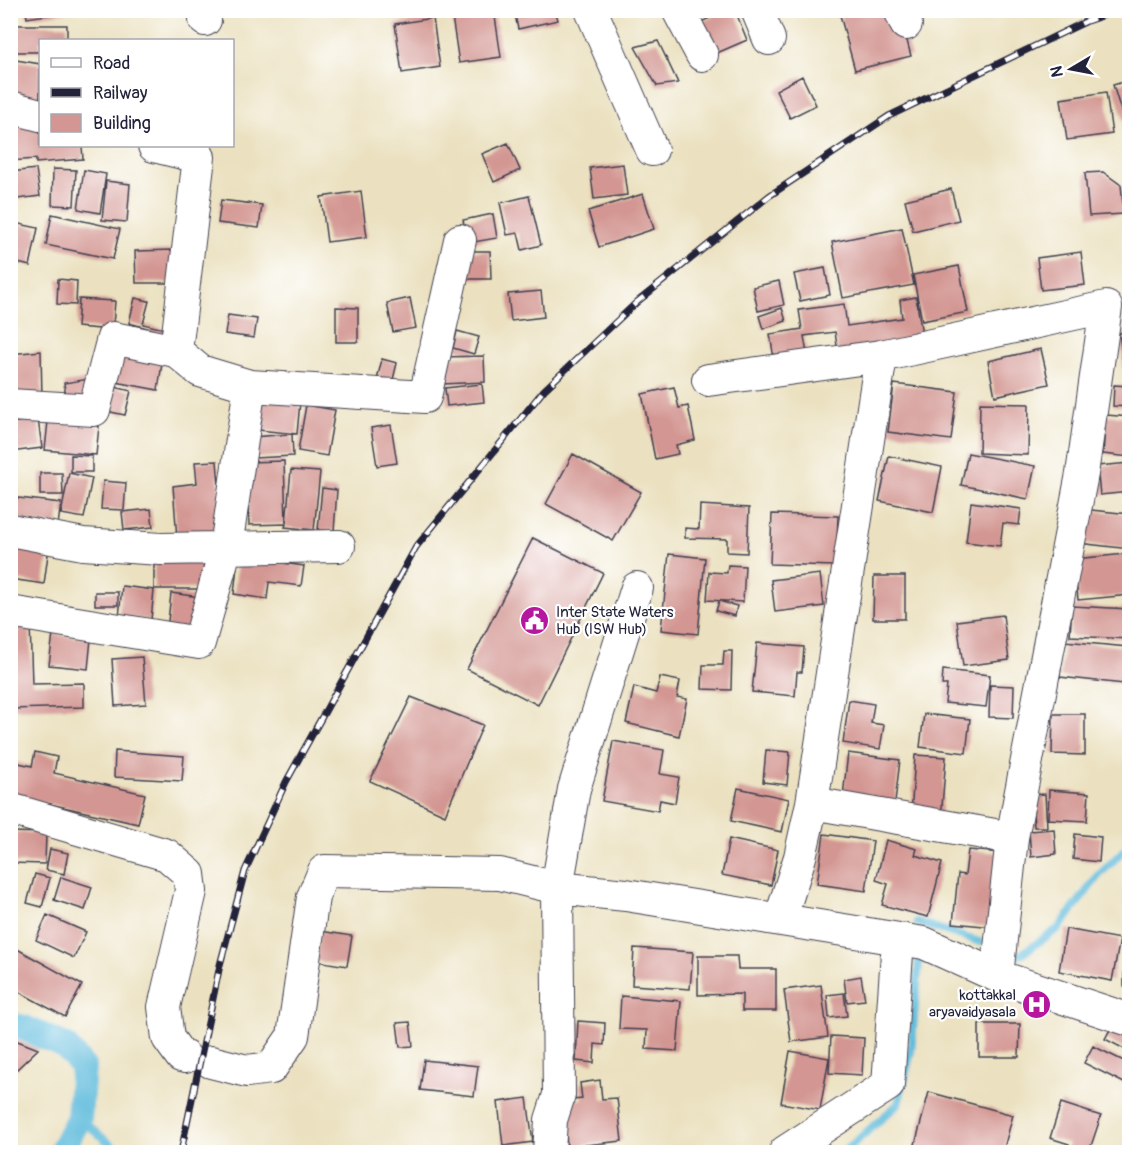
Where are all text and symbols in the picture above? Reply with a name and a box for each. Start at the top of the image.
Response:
legend [39,39,234,147]
north arrow [1041,39,1101,99]
text: Road [93,52,130,75]
text: N [1046,64,1068,78]
text: Railway [93,82,148,105]
text: Building [93,112,151,135]
place label: Inter State Waters Hub (ISW Hub) [556,603,674,639]
public building icon: Inter State Waters Hub (ISW Hub) [519,605,551,637]
place label: kottakkal aryavaidyasala [929,986,1016,1022]
hospital icon: kottakkal aryavaidyasala [1021,988,1053,1020]

